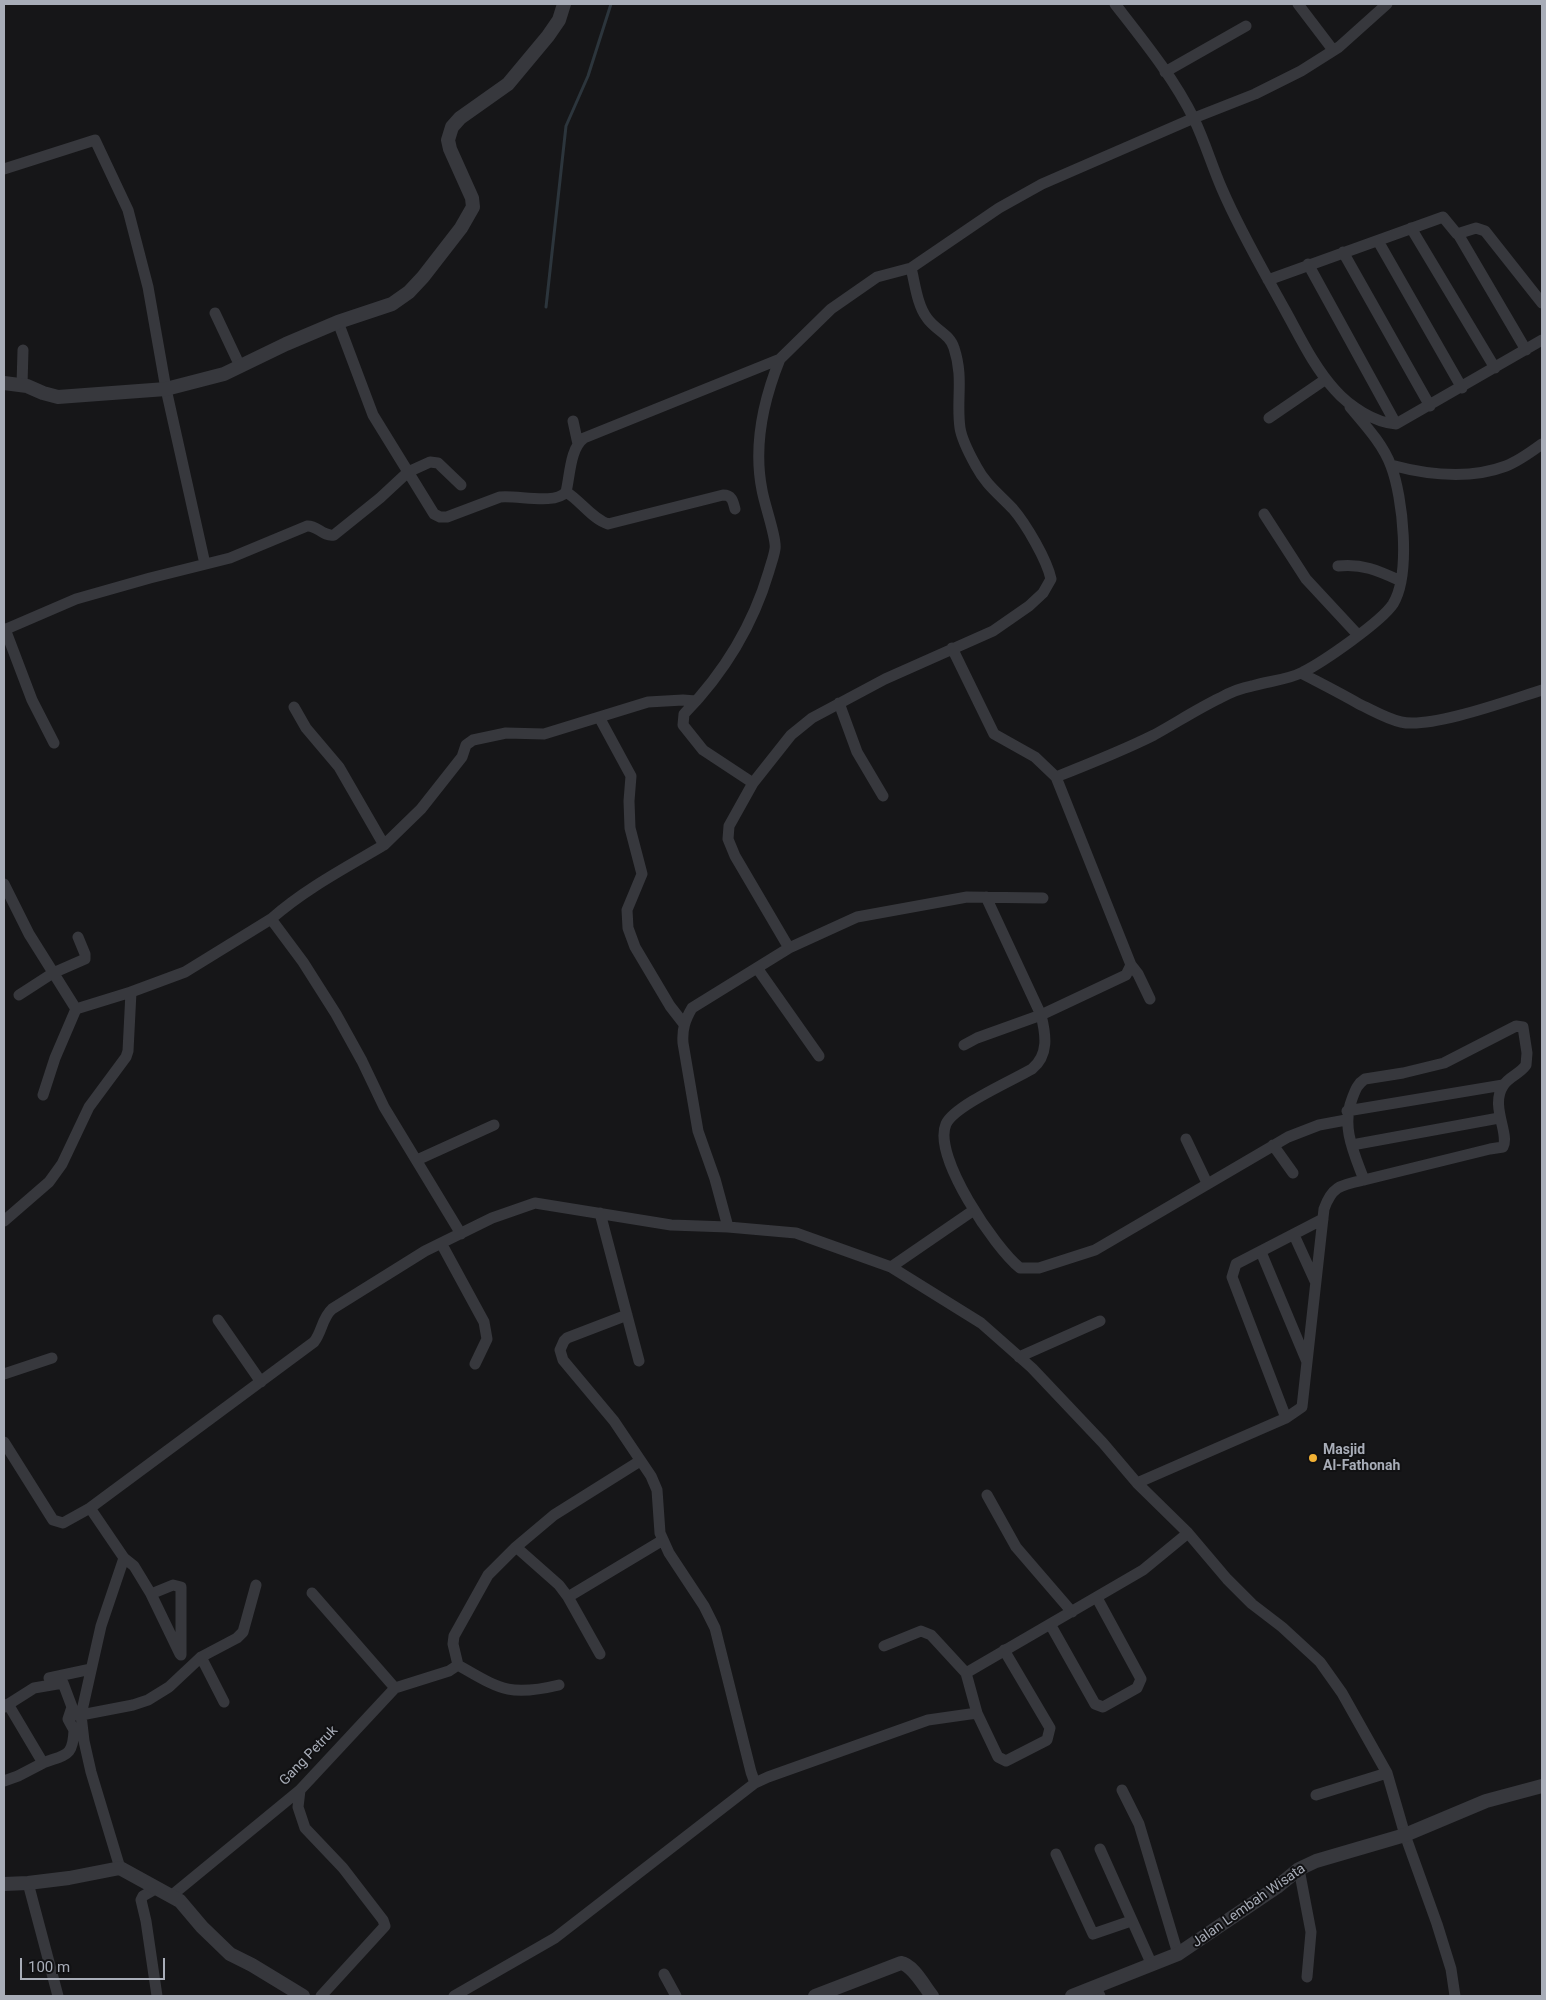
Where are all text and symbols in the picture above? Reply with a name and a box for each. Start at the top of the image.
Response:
place label: Masjid Al-Fathonah [1323,1442,1400,1474]
marker: Masjid Al-Fathonah [1307,1452,1319,1464]
street label: Gang Petruk [276,1723,342,1789]
street label: Jalan Lembah Wisata [1189,1861,1309,1951]
scale bar [22,1948,168,1980]
text: 100 m [28,1958,70,1976]

